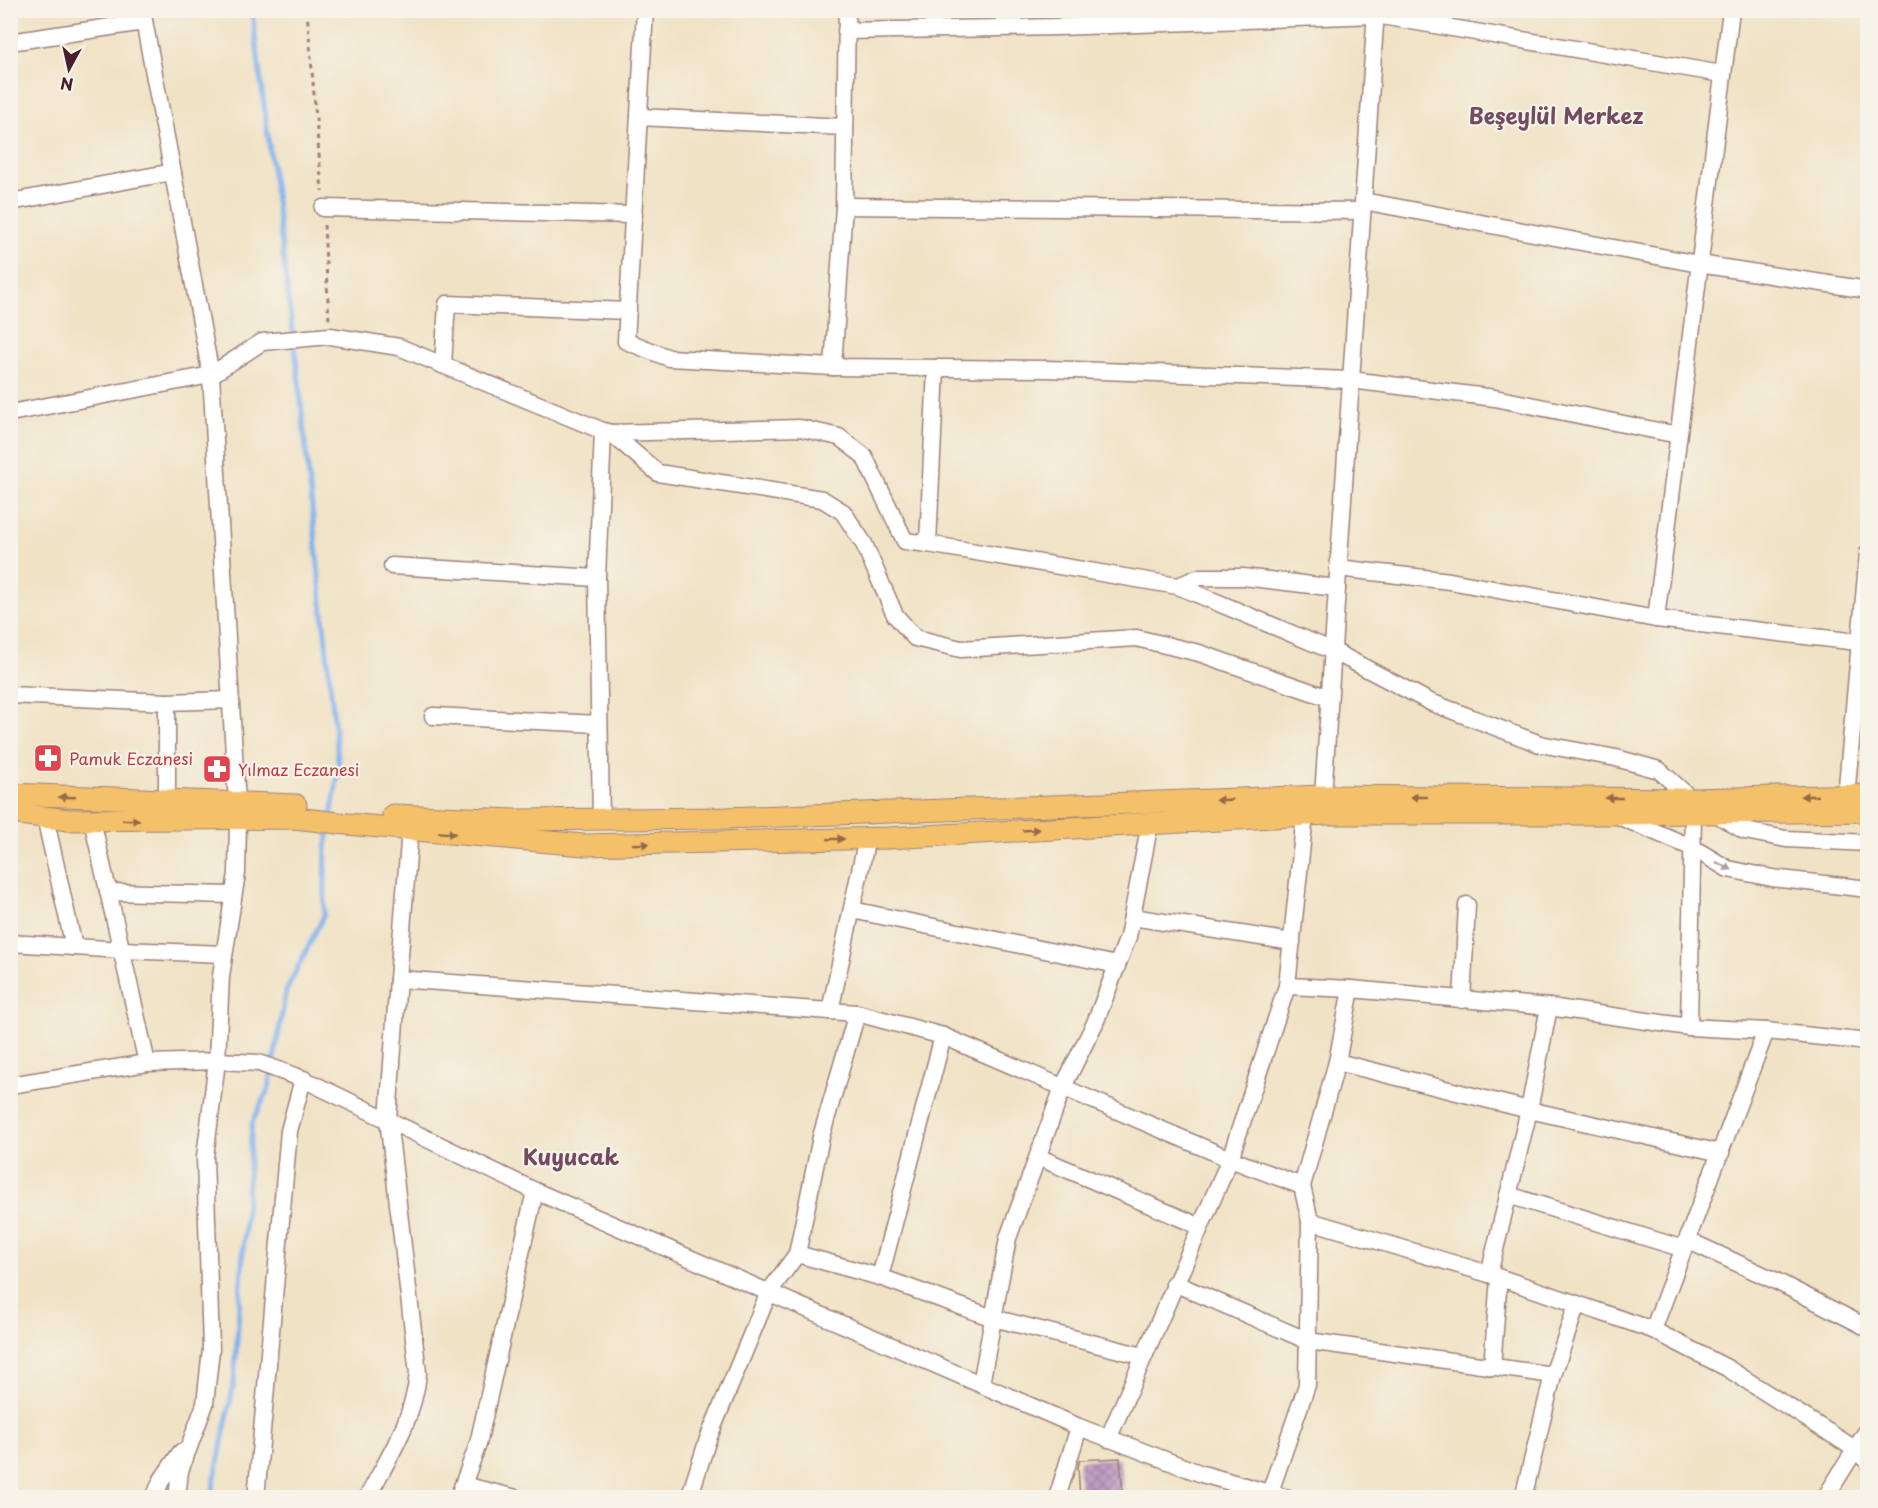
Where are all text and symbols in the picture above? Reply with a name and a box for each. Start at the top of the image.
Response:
north arrow [39,39,99,99]
text: N [59,72,75,98]
district label: Beşeylül Merkez [1469,98,1643,131]
pharmacy icon: Pamuk Eczanesi [32,742,64,774]
place label: Pamuk Eczanesi [69,746,193,770]
pharmacy icon: Yılmaz Eczanesi [201,753,233,785]
place label: Yılmaz Eczanesi [238,757,359,781]
one-way arrow [1800,791,1819,801]
one-way arrow [1410,792,1429,802]
one-way arrow [58,793,77,802]
one-way arrow [1605,793,1624,803]
one-way arrow [1215,795,1234,804]
one-way arrow [122,815,141,824]
one-way arrow [1022,825,1041,834]
one-way arrow [438,828,457,838]
one-way arrow [827,834,846,844]
one-way arrow [632,839,651,848]
one-way arrow [1716,861,1733,870]
district label: Kuyucak [523,1139,620,1172]

